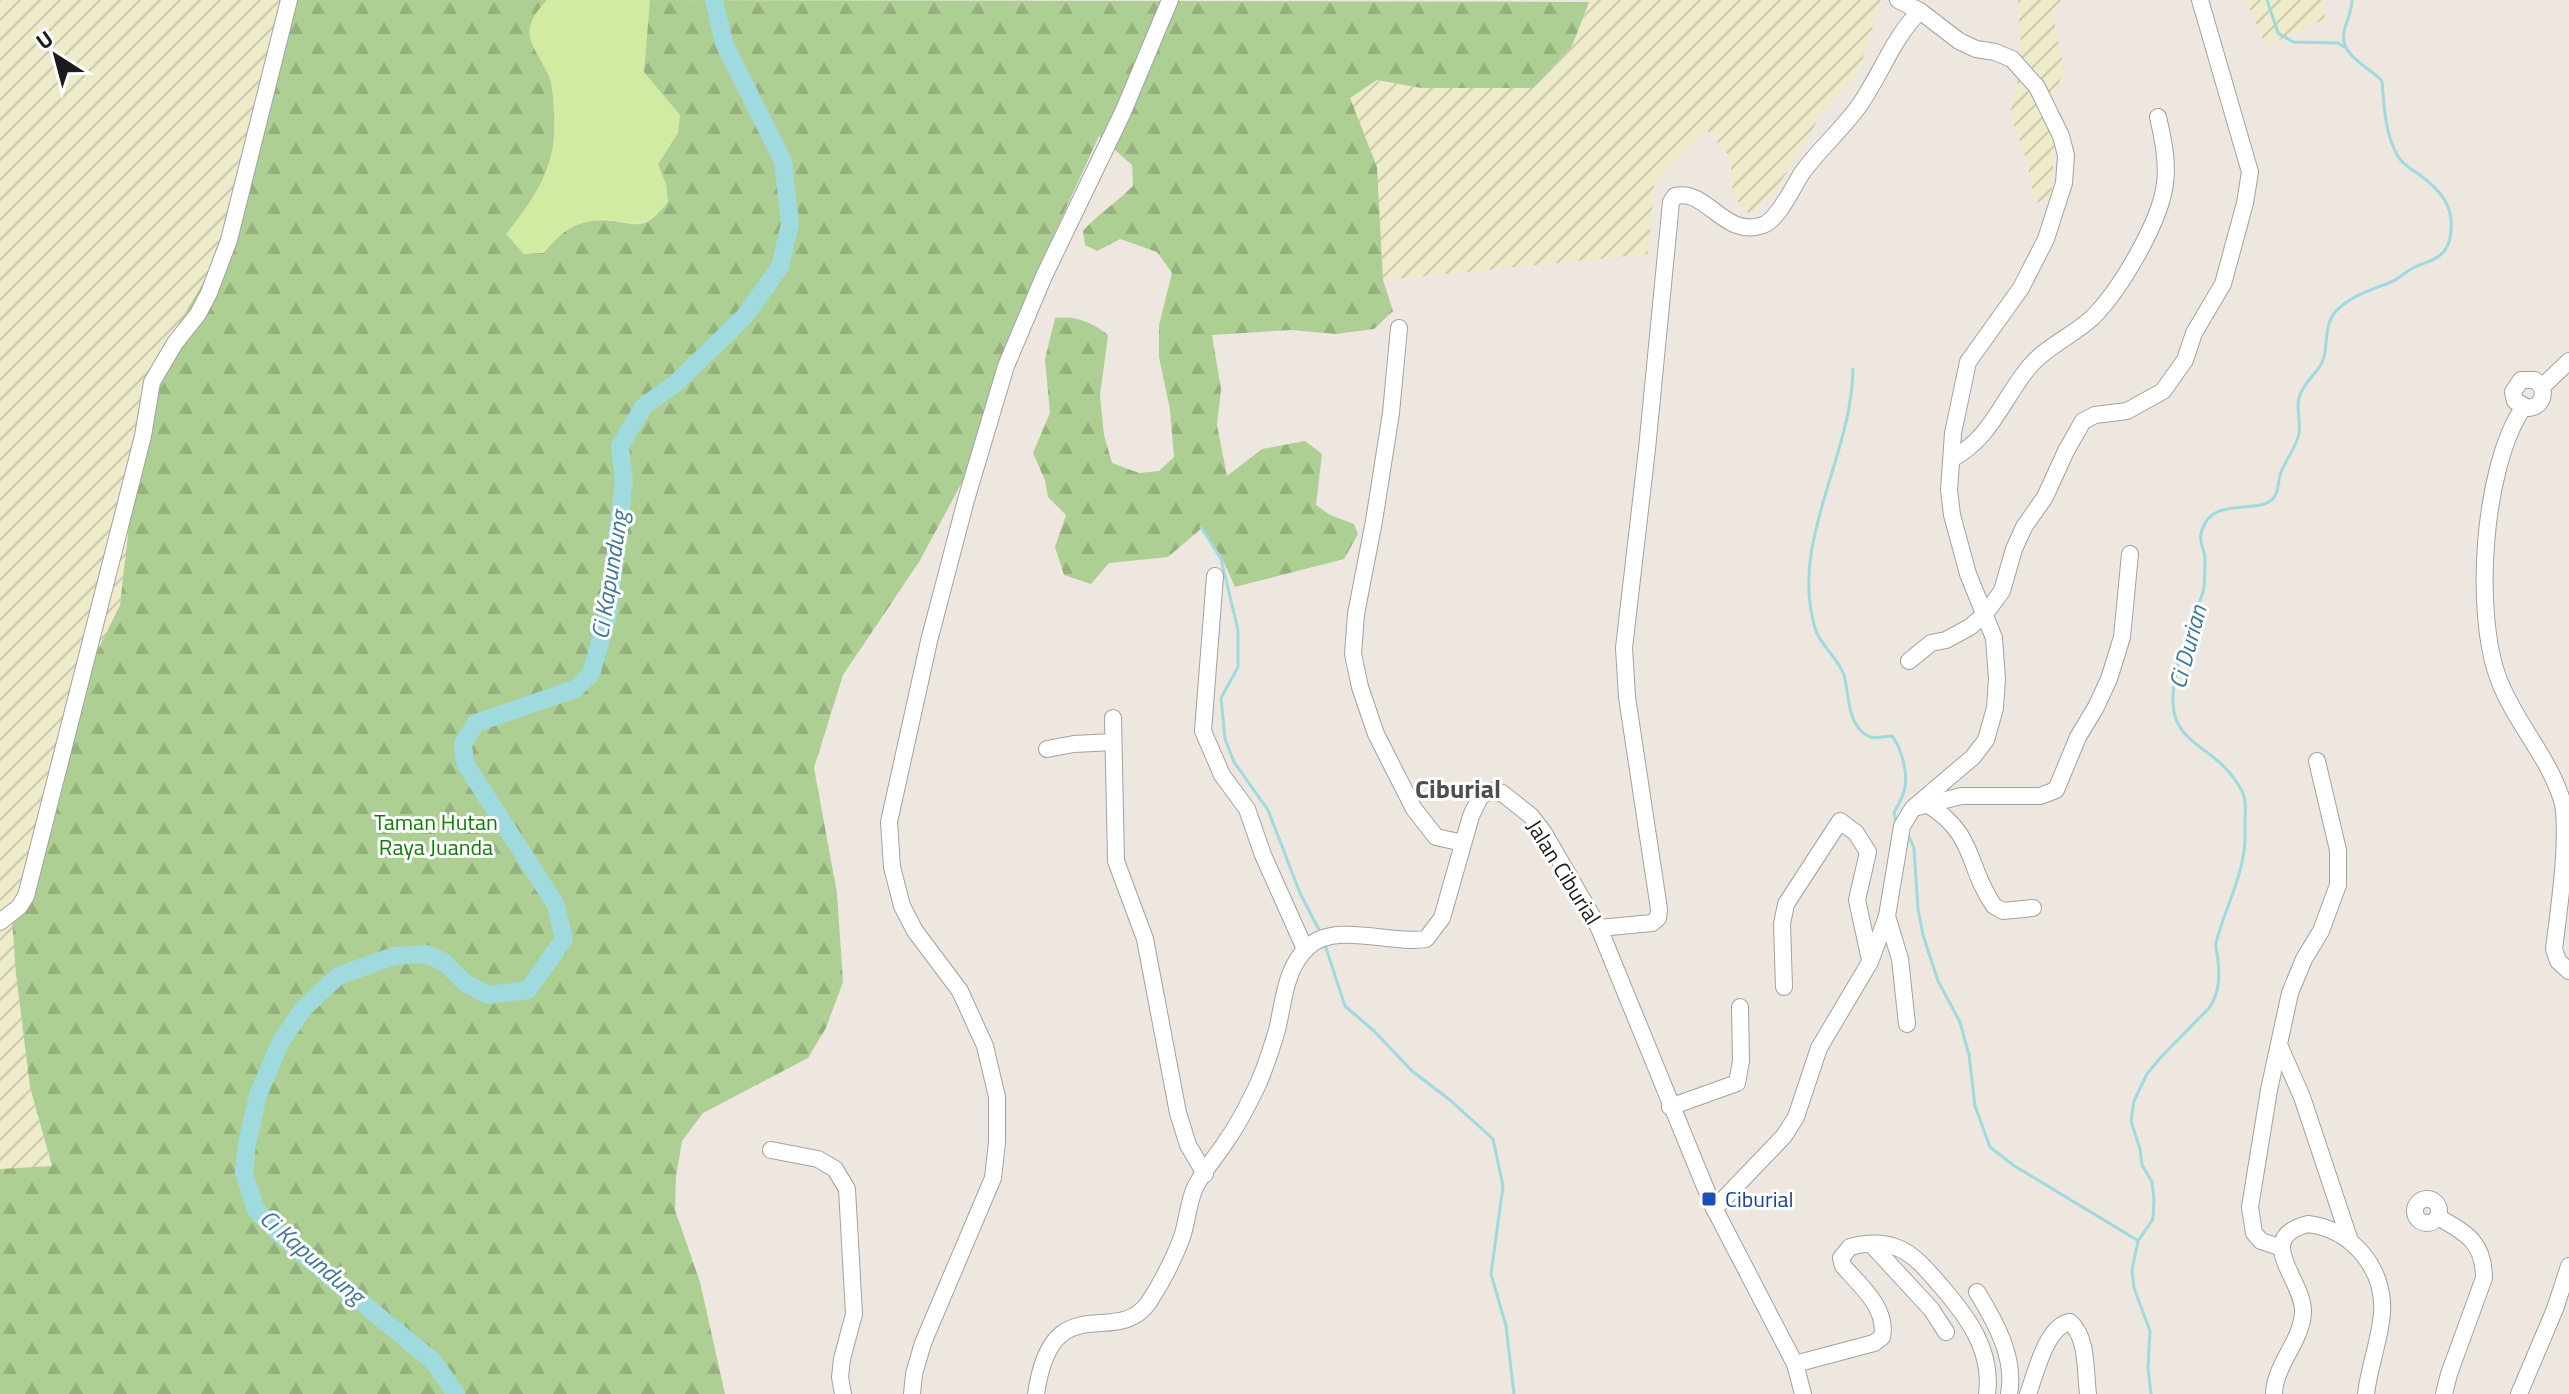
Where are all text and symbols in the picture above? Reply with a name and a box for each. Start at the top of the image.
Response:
north arrow [16,16,96,96]
text: U [28,22,60,58]
water label: Ci Kapundung [581,505,637,642]
water label: Ci Durian [2159,600,2216,693]
district label: Ciburial [1415,769,1501,808]
park label: Taman Hutan Raya Juanda [374,805,498,864]
street label: Jalan Ciburial [1518,813,1610,931]
place label: Ciburial [1725,1182,1794,1216]
marker: Ciburial [1700,1190,1718,1208]
water label: Ci Kapundung [252,1200,375,1314]

